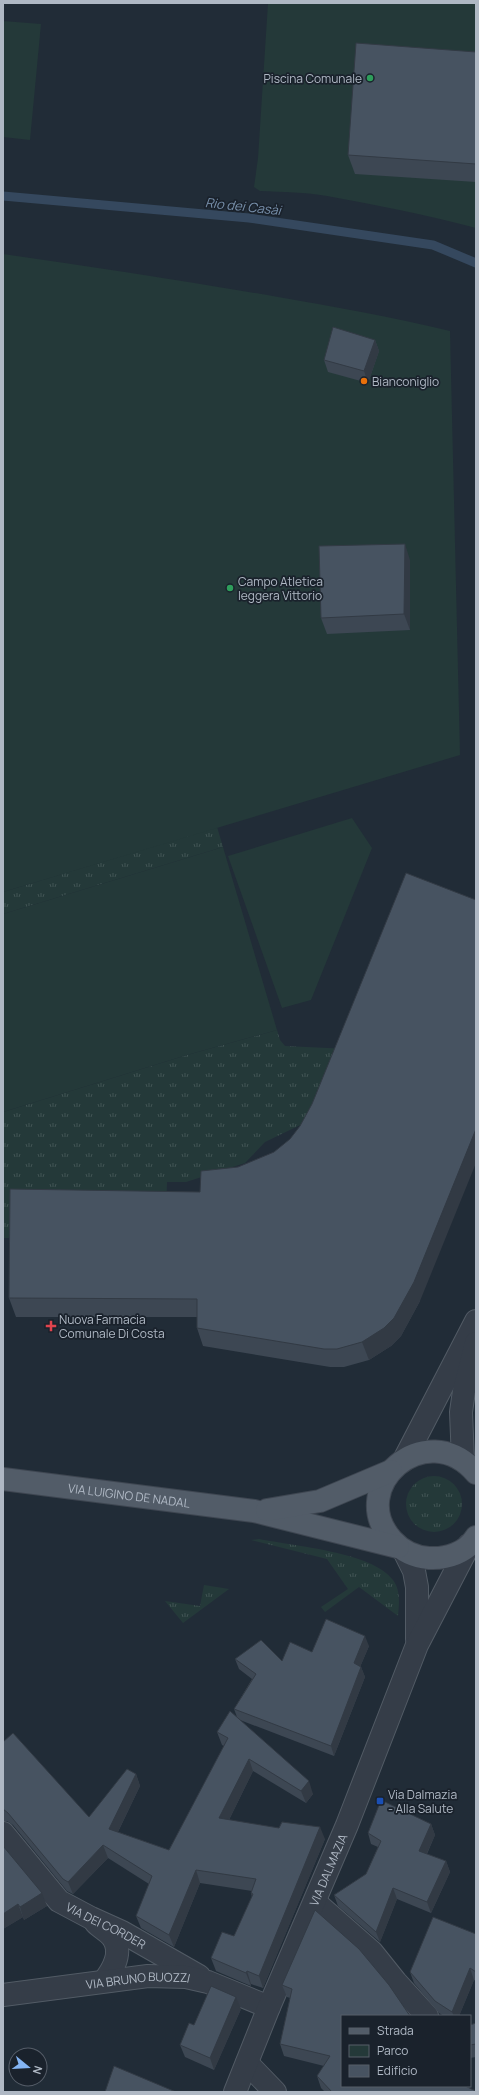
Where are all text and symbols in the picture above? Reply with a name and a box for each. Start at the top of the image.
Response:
place label: Piscina Comunale [264,70,362,87]
marker: Piscina Comunale [365,73,375,83]
water label: Rio dei Casài [204,193,284,219]
place label: Bianconiglio [372,373,439,390]
marker: Bianconiglio [359,376,369,386]
place label: Campo Atletica leggera Vittorio [238,573,323,604]
marker: Campo Atletica leggera Vittorio [225,583,235,593]
place label: Nuova Farmacia Comunale Di Costa [59,1311,165,1342]
marker: Nuova Farmacia Comunale Di Costa [46,1321,56,1331]
street label: VIA LUIGINO DE NADAL [67,1479,191,1511]
place label: Via Dalmazia - Alla Salute [388,1786,457,1817]
marker: Via Dalmazia - Alla Salute [375,1796,385,1806]
street label: VIA DALMAZIA [305,1830,351,1908]
street label: VIA DEI CORDER [63,1898,150,1953]
street label: VIA BRUNO BUOZZI [85,1968,192,1993]
legend [341,2015,471,2087]
text: Strada [377,2022,414,2039]
text: Parco [377,2042,408,2059]
north arrow [8,2047,48,2087]
text: Edificio [377,2062,417,2079]
text: N [30,2064,46,2076]

